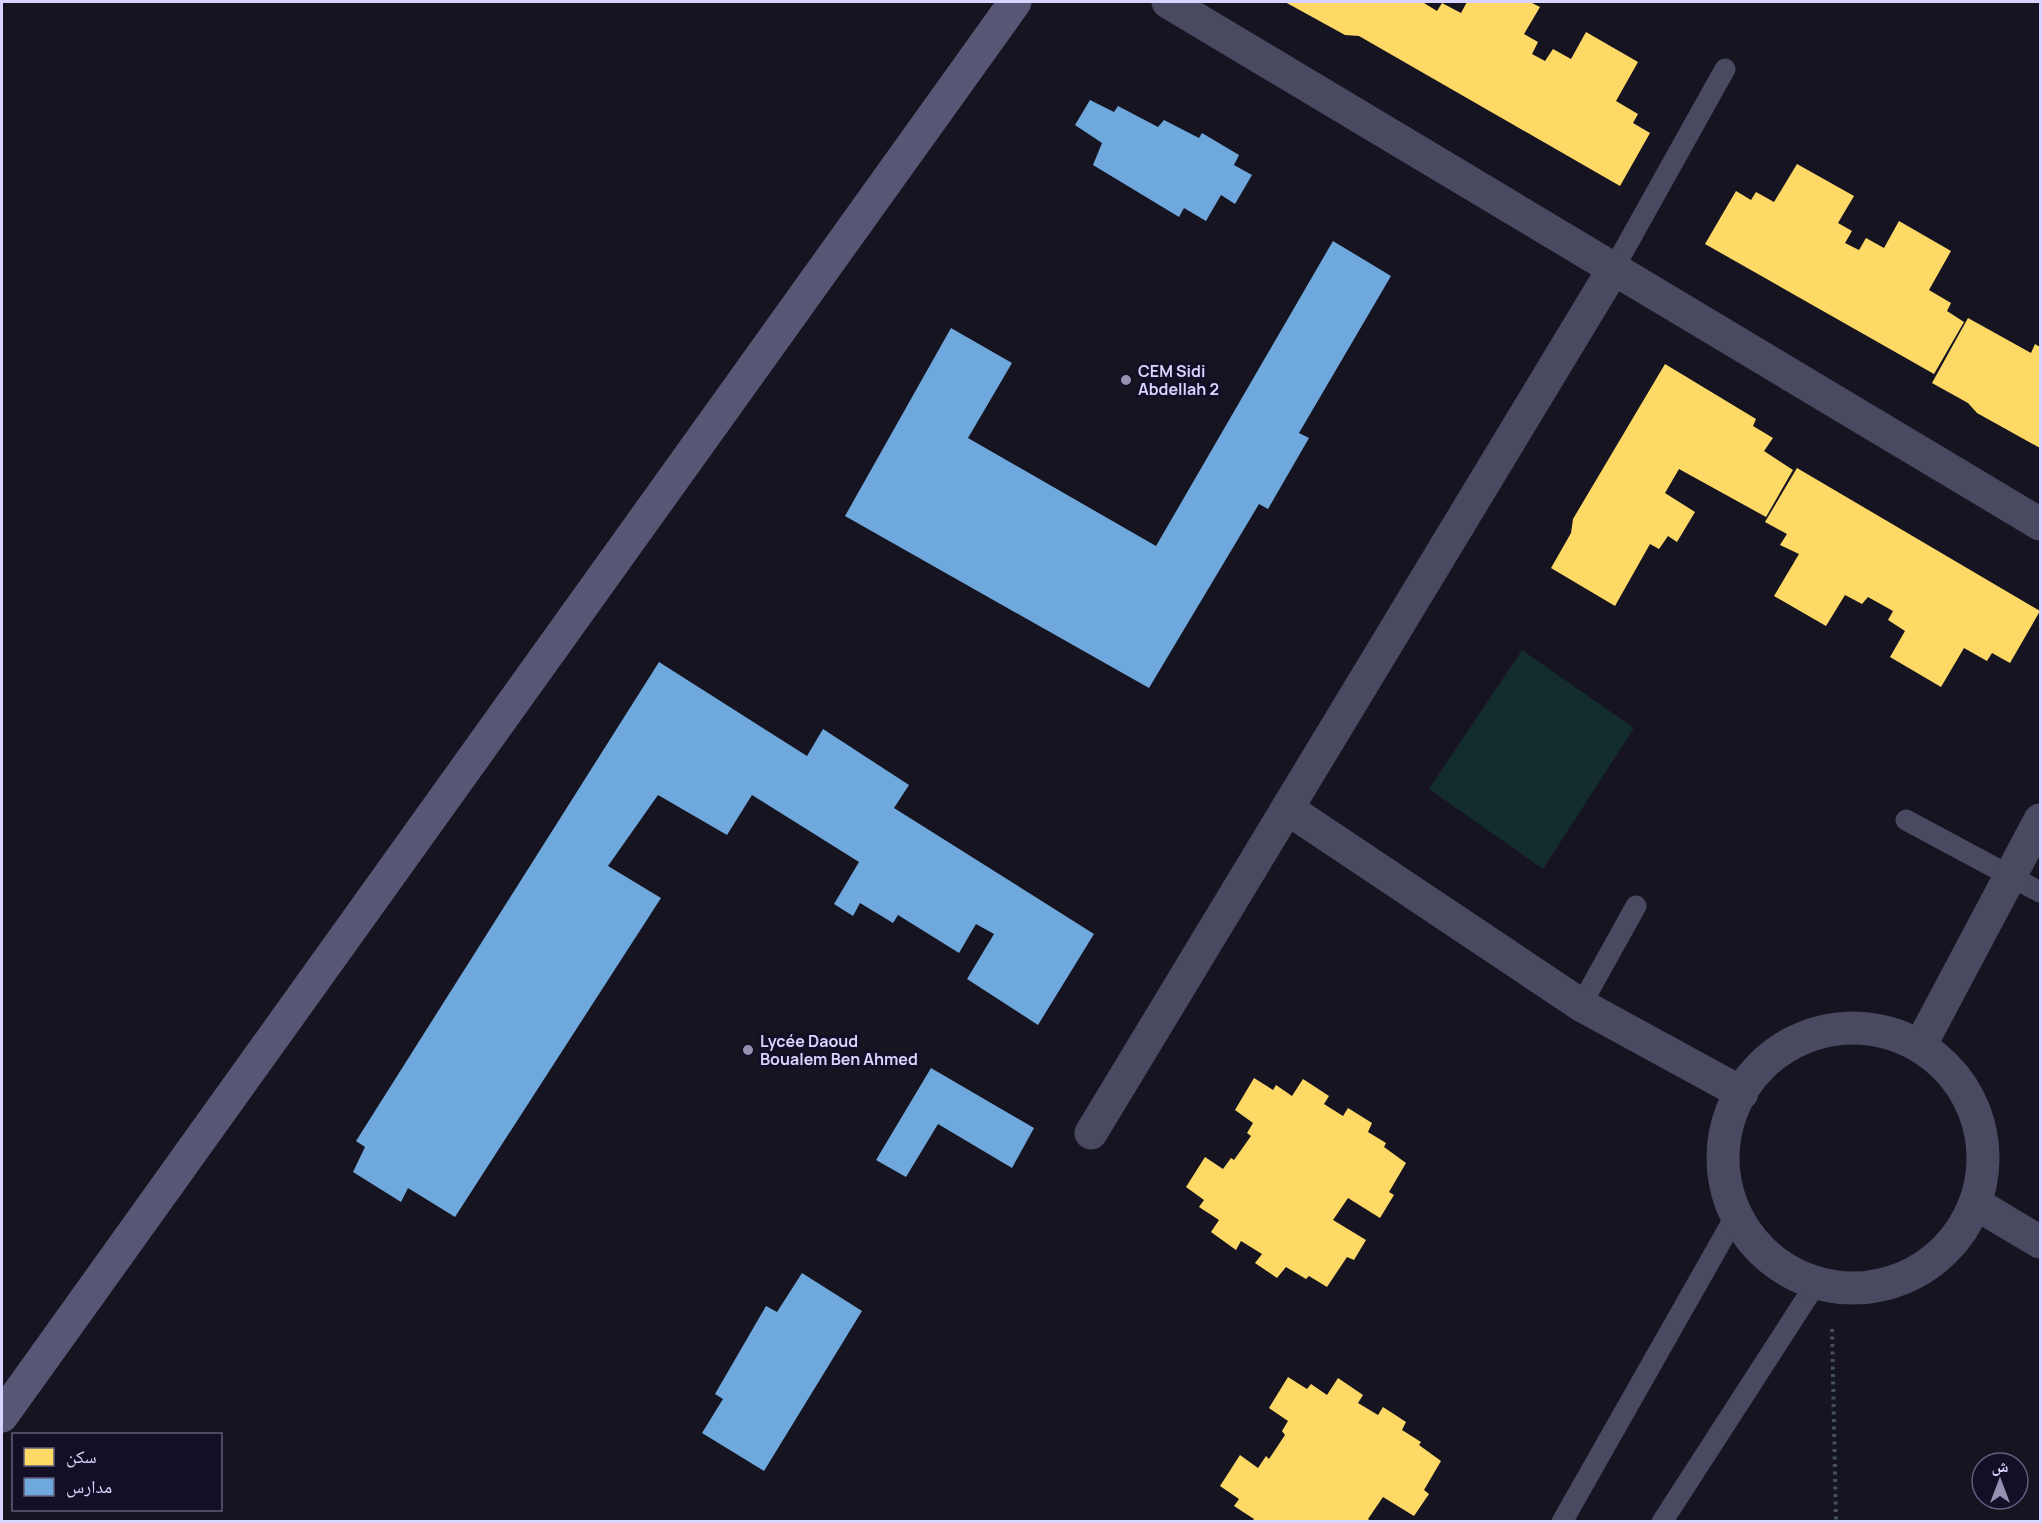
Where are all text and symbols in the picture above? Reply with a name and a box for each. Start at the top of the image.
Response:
place label: CEM Sidi Abdellah 2 [1138,360,1219,400]
marker: CEM Sidi Abdellah 2 [1119,373,1133,387]
place label: Lycée Daoud Boualem Ben Ahmed [760,1030,918,1070]
marker: Lycée Daoud Boualem Ben Ahmed [741,1043,755,1057]
legend [12,1433,222,1511]
text: سكن [66,1444,97,1468]
north arrow [1970,1451,2030,1511]
text: ش [1992,1455,2009,1477]
text: مدارس [66,1474,112,1498]

